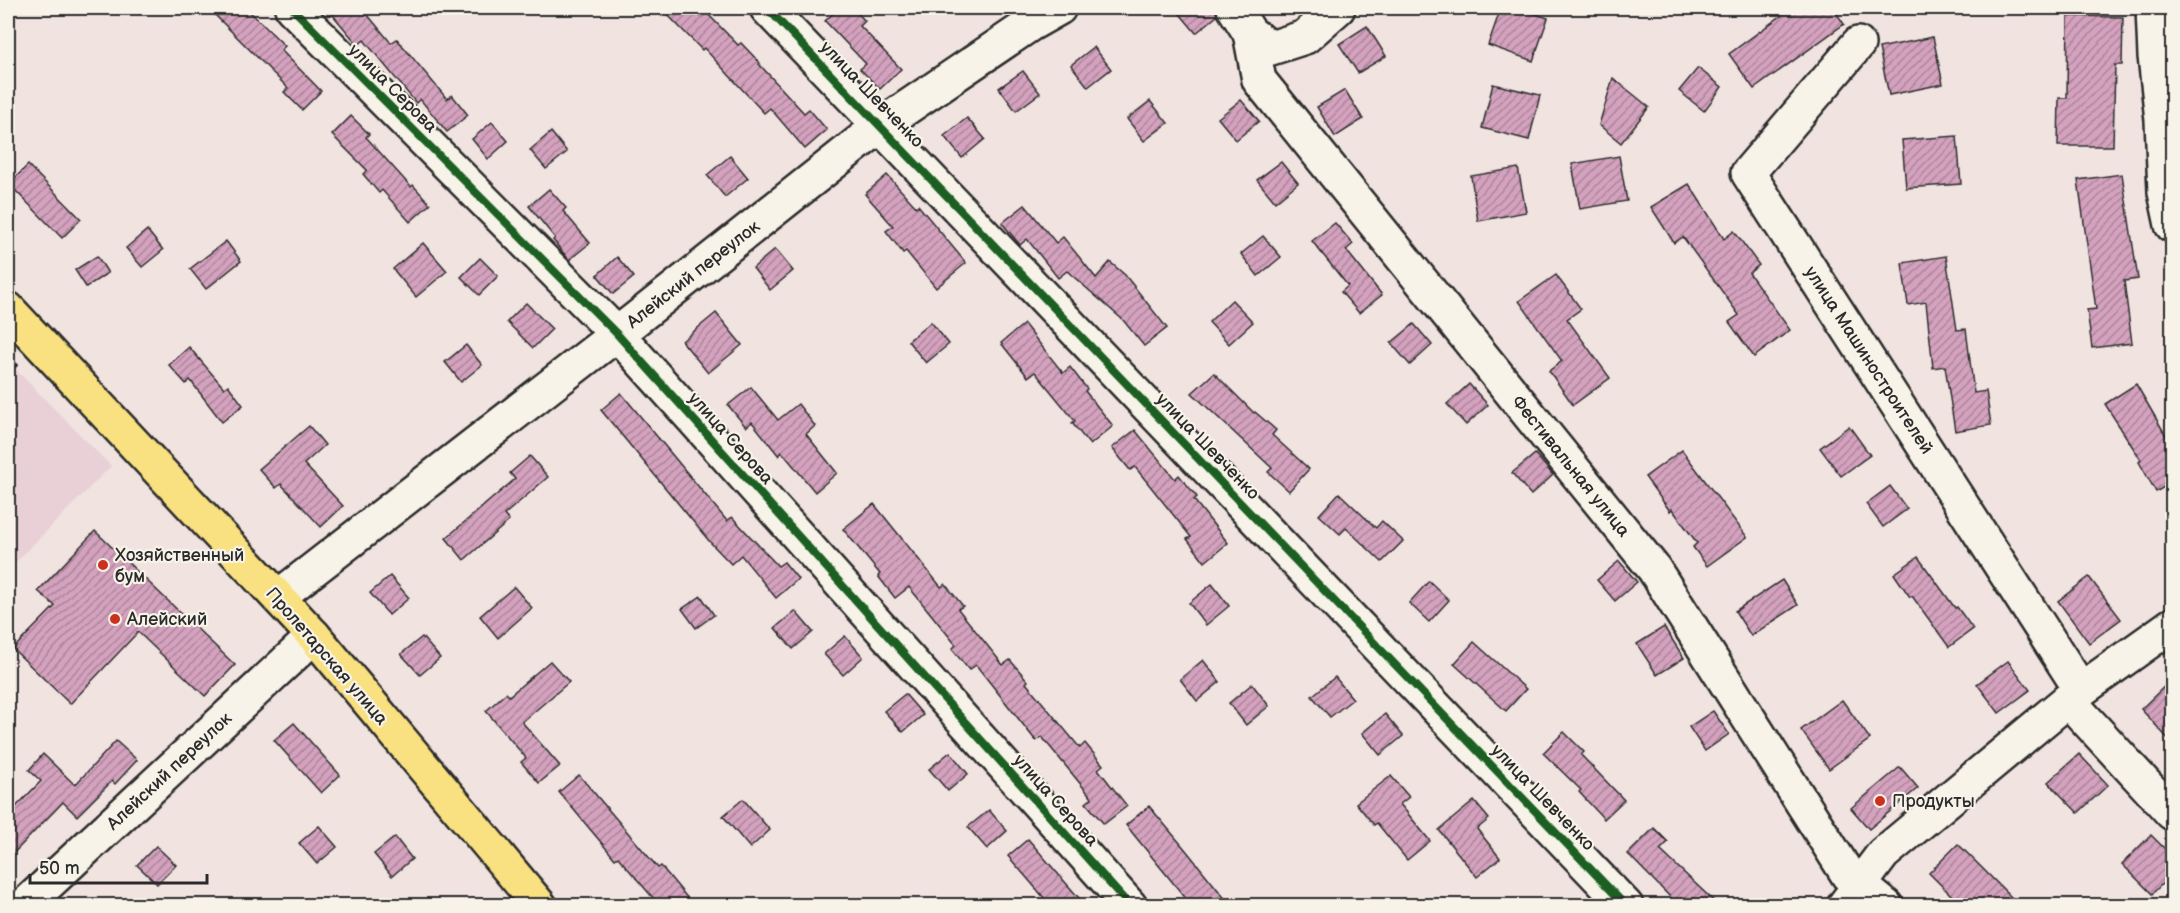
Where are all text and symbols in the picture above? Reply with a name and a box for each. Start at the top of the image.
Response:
street label: улица Шевченко [816,37,928,152]
street label: улица Серова [344,40,442,137]
street label: Алейский переулок [622,216,764,334]
street label: улица Машиностроителей [1800,262,1937,458]
street label: улица Серова [684,388,778,489]
street label: улица Шевченко [1152,389,1264,504]
street label: Фестивальная улица [1507,391,1634,542]
place label: Хозяйственный бум [115,545,244,587]
marker: Хозяйственный бум [96,558,110,572]
street label: Пролетарская улица [261,583,392,730]
place label: Алейский [126,609,207,630]
marker: Алейский [108,612,122,626]
street label: Алейский переулок [102,708,236,835]
street label: улица Шевченко [1487,740,1599,855]
street label: улица Серова [1009,750,1103,851]
place label: Продукты [1892,791,1975,812]
marker: Продукты [1873,794,1887,808]
scale bar [30,847,207,885]
text: 50 m [39,858,80,879]

